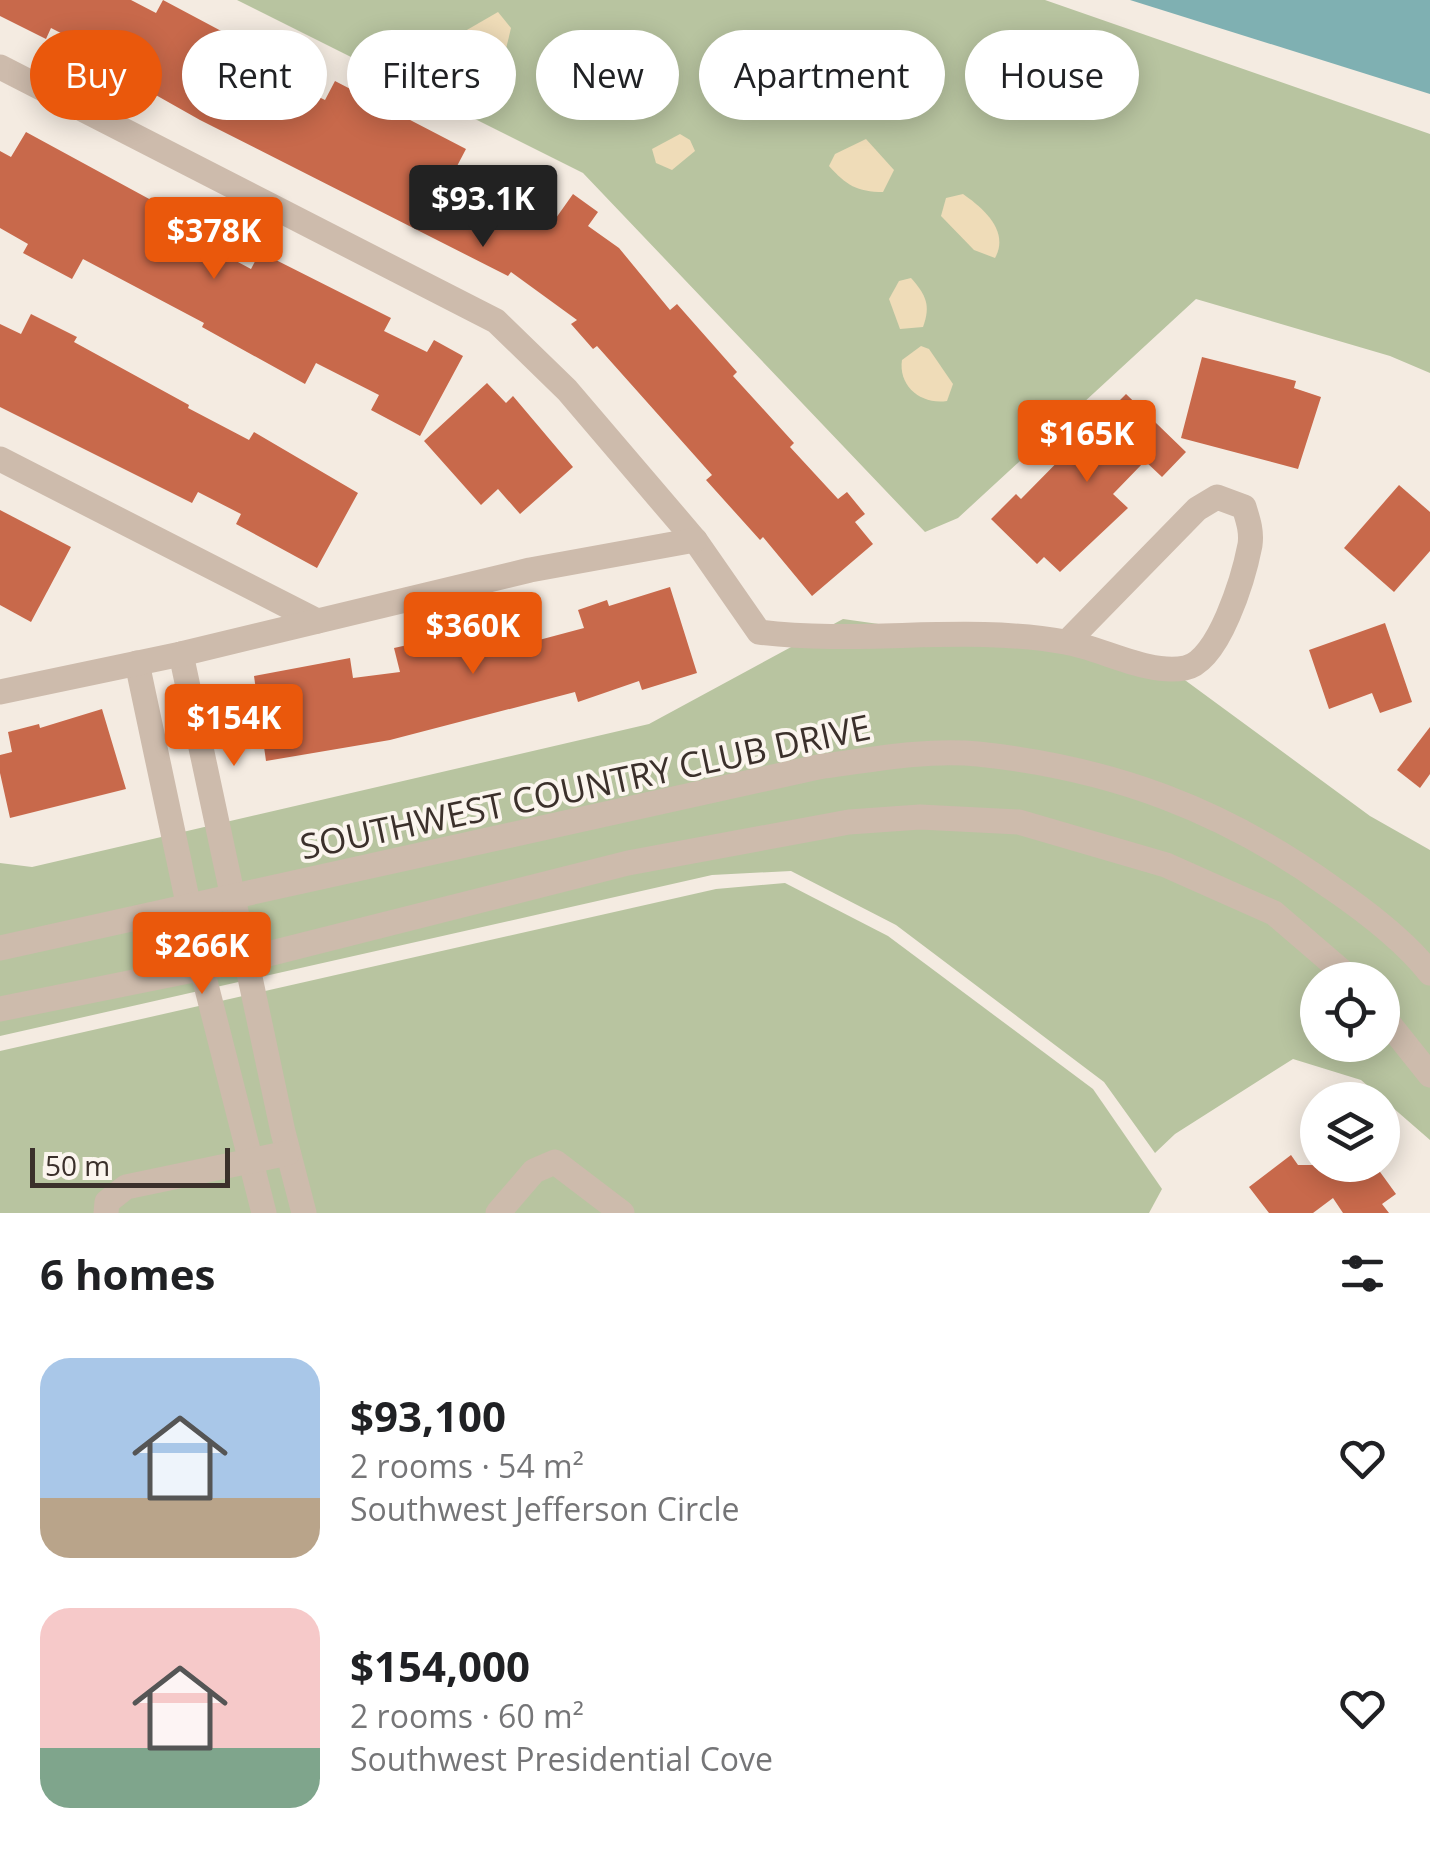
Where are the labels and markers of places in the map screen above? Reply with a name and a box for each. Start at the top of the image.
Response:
pin: $93.1K [402,165,564,250]
pin: $378K [144,197,284,282]
pin: $165K [1017,400,1157,485]
pin: $360K [403,592,543,677]
pin: $154K [164,684,304,769]
pin: $266K [132,912,272,997]

